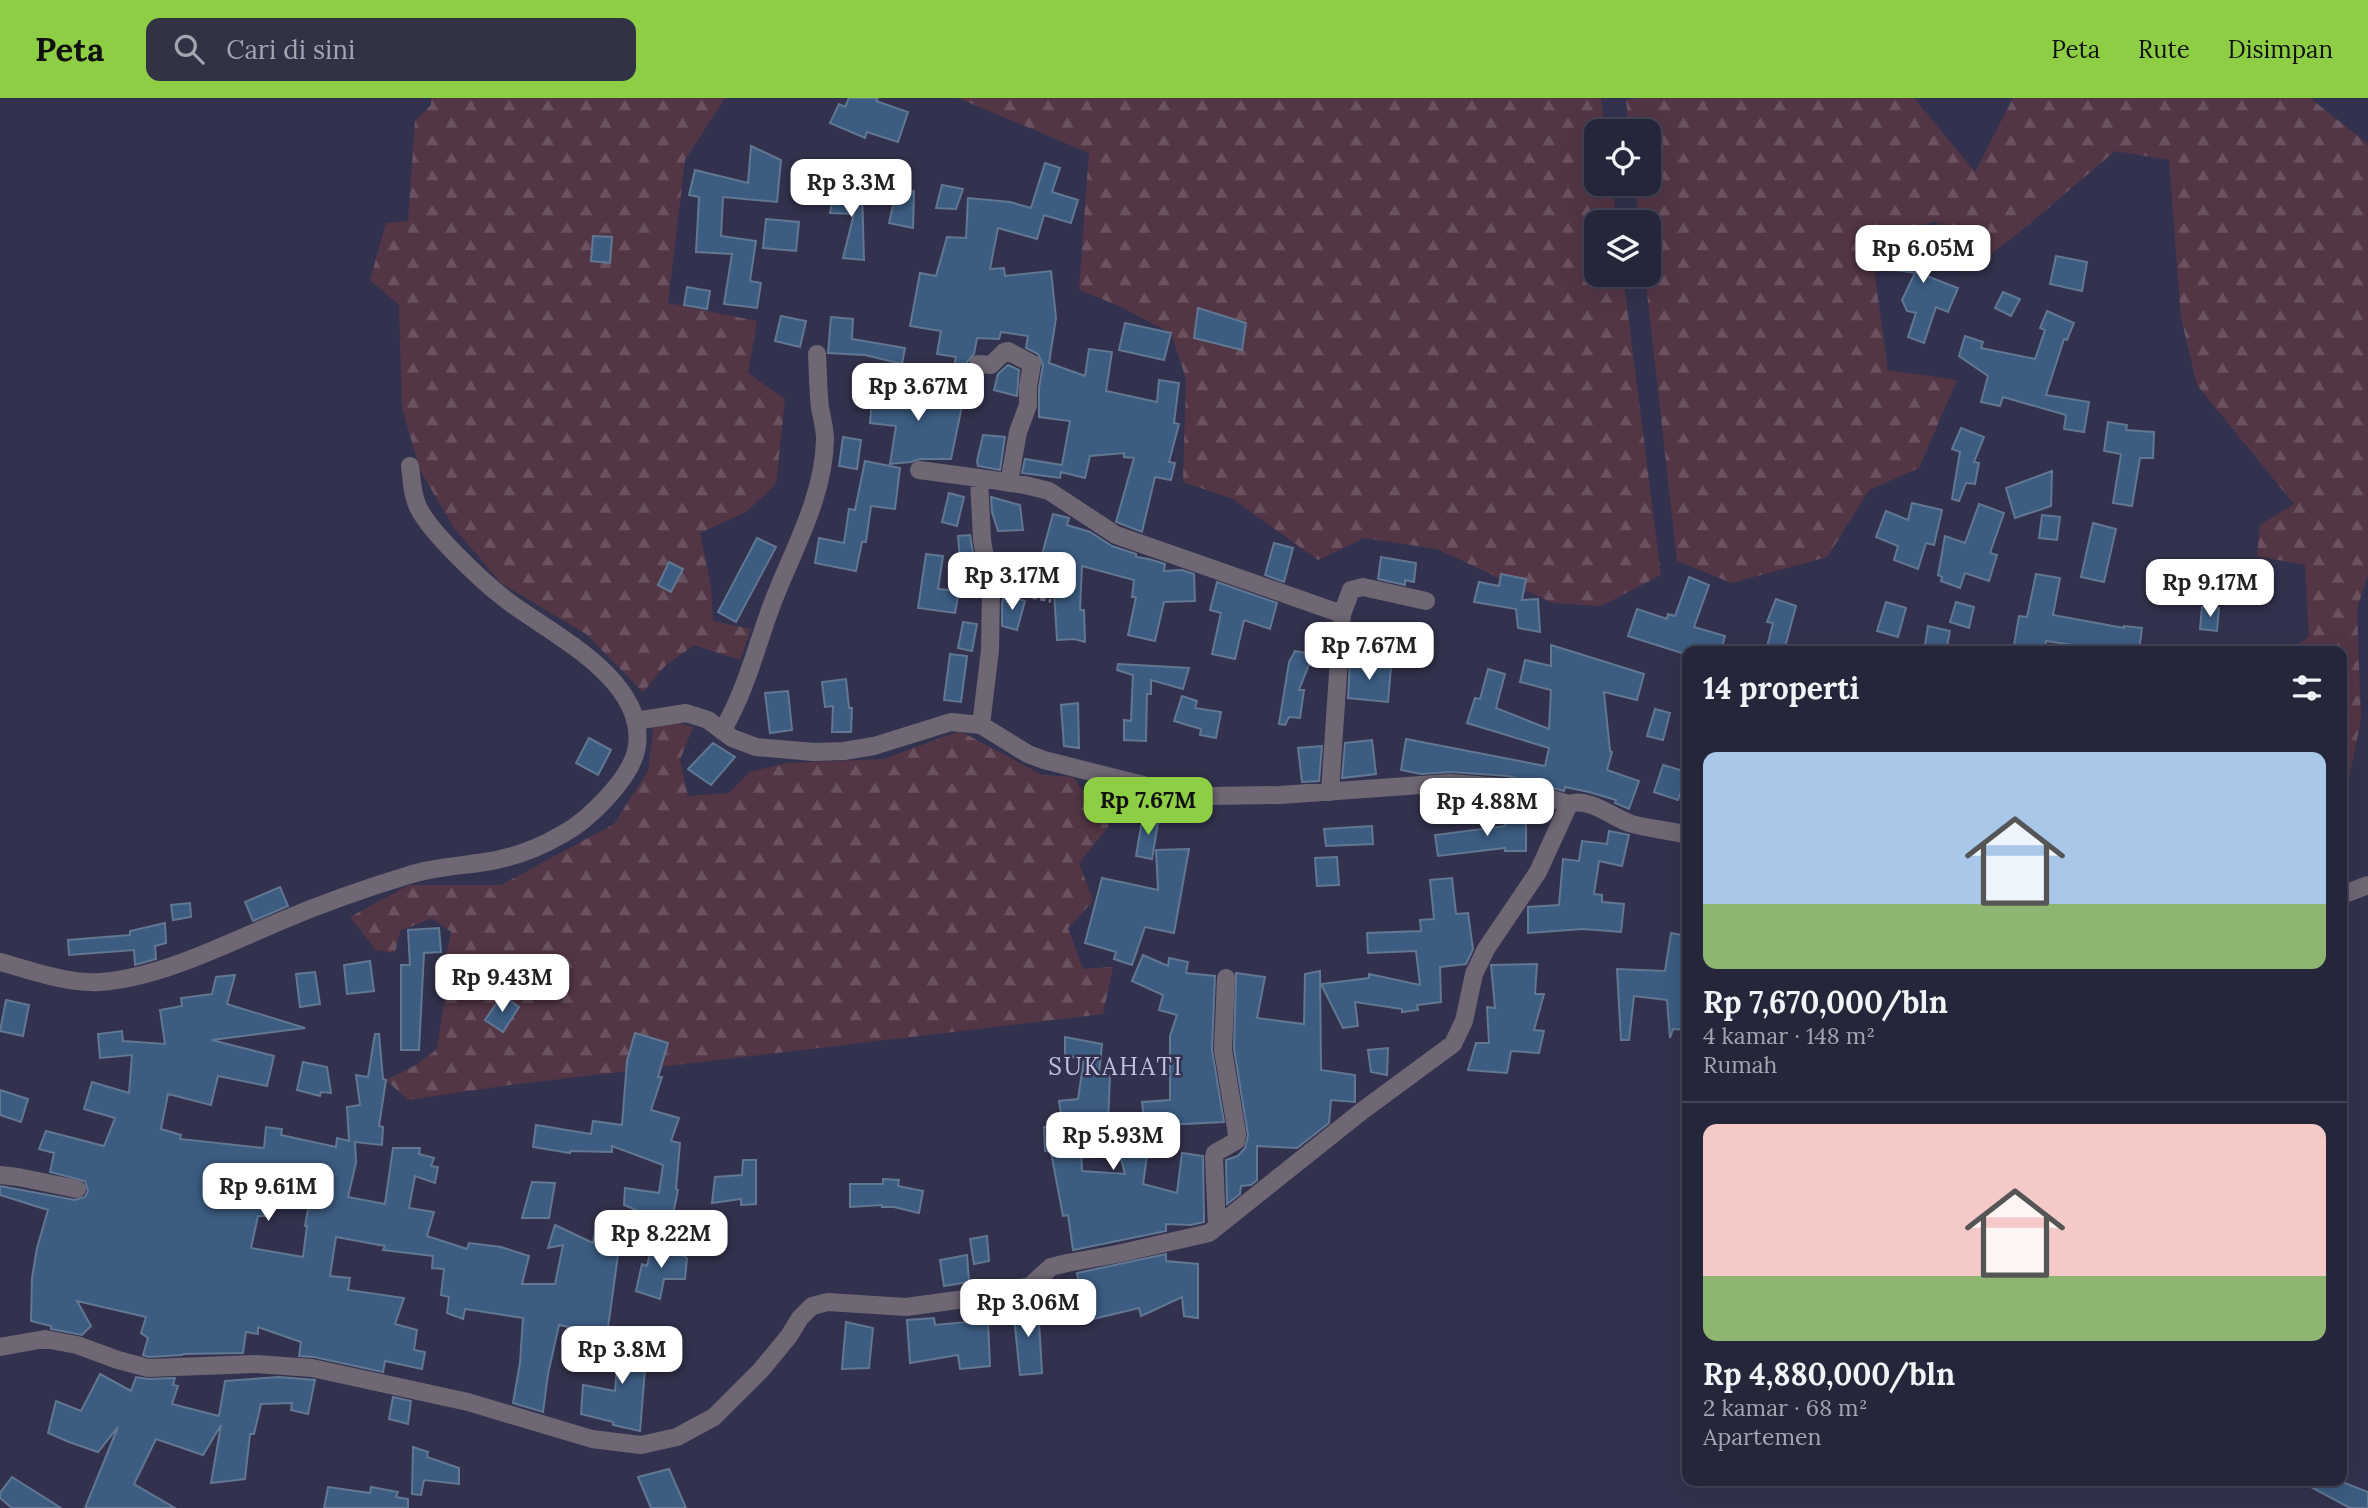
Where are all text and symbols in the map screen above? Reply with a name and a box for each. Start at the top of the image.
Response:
search box [146,18,636,81]
text: Peta [35,28,104,70]
icon: search [170,30,208,68]
text: Cari di sini [226,33,355,66]
text: Peta [2051,34,2100,65]
text: Rute [2138,34,2190,65]
text: Disimpan [2228,34,2333,65]
map controls [1584,119,1661,287]
button: locate [1584,119,1661,196]
pin: Rp 3.3M [786,159,916,219]
text: Rp 3.3M [807,167,896,196]
button: layers [1584,210,1661,287]
pin: Rp 6.05M [1851,226,1995,285]
text: Rp 6.05M [1871,233,1975,262]
pin: Rp 3.67M [846,364,990,423]
text: Rp 3.67M [868,371,968,400]
pin: Rp 3.17M [940,552,1084,612]
text: Rp 3.17M [964,560,1060,589]
pin: Rp 9.17M [2138,560,2282,619]
text: Rp 9.17M [2162,567,2258,596]
pin: Rp 7.67M [1297,622,1441,682]
text: Rp 7.67M [1321,630,1417,659]
text: 14 properti [1703,669,1859,707]
icon: filters [2288,669,2326,707]
pin: Rp 7.67M [1076,778,1220,837]
pin: Rp 4.88M [1415,778,1559,838]
text: Rp 7.67M [1100,785,1196,814]
text: Rp 4.88M [1436,786,1538,815]
icon: home [1952,798,2078,924]
pin: Rp 9.43M [430,954,574,1014]
text: Rp 9.43M [451,962,553,991]
text: Rp 7,670,000/bln [1703,983,1948,1021]
text: 4 kamar · 148 m² [1703,1021,1875,1050]
text: Rumah [1703,1050,1777,1079]
district label: SUKAHATI [1048,1051,1184,1082]
pin: Rp 5.93M [1041,1112,1185,1172]
text: Rp 5.93M [1062,1120,1164,1149]
pin: Rp 9.61M [196,1164,340,1223]
icon: home [1952,1170,2078,1296]
text: Rp 9.61M [219,1171,317,1200]
pin: Rp 8.22M [589,1210,733,1270]
text: Rp 8.22M [611,1218,711,1247]
pin: Rp 3.06M [956,1280,1100,1339]
text: Rp 3.06M [976,1287,1080,1316]
pin: Rp 3.8M [557,1326,687,1386]
text: Rp 3.8M [577,1334,667,1363]
text: Rp 4,880,000/bln [1703,1355,1955,1393]
text: 2 kamar · 68 m² [1703,1393,1868,1422]
text: Apartemen [1703,1422,1821,1451]

